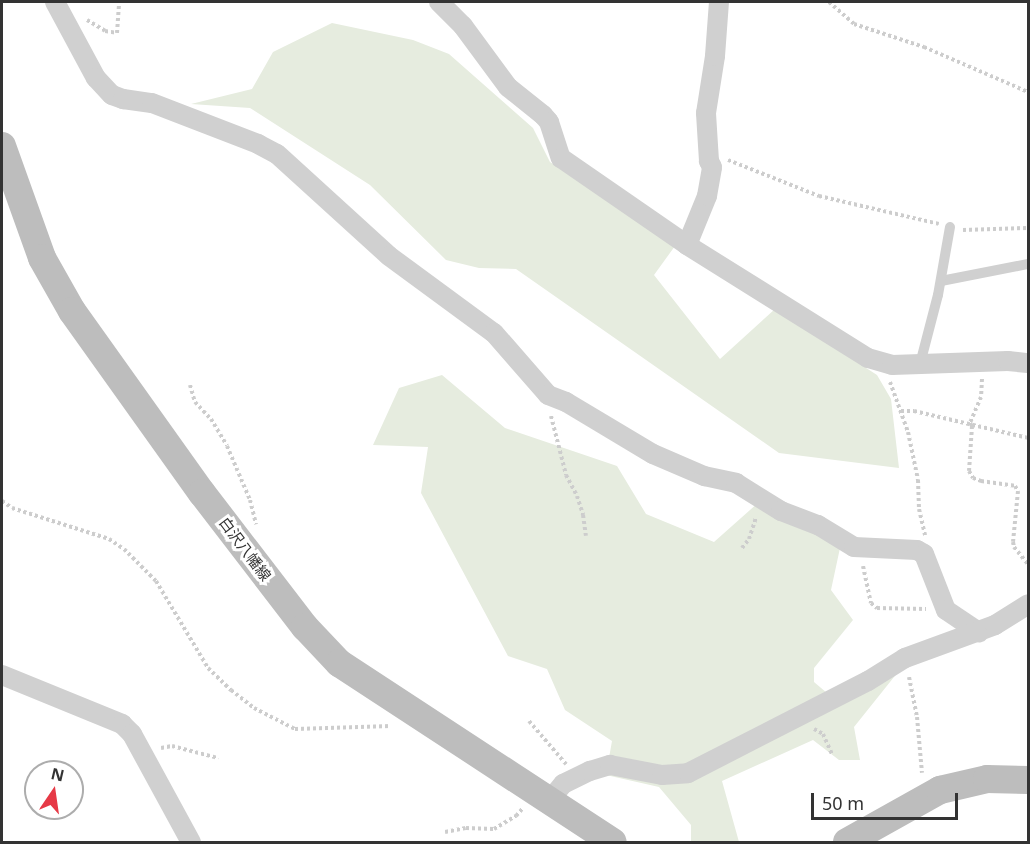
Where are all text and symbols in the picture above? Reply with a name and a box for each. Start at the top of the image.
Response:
street label: 白沢八幡線 [215,514,275,584]
north arrow [24,760,84,820]
text: N [49,762,66,787]
scale bar [814,781,961,819]
text: 50 m [822,791,864,815]

